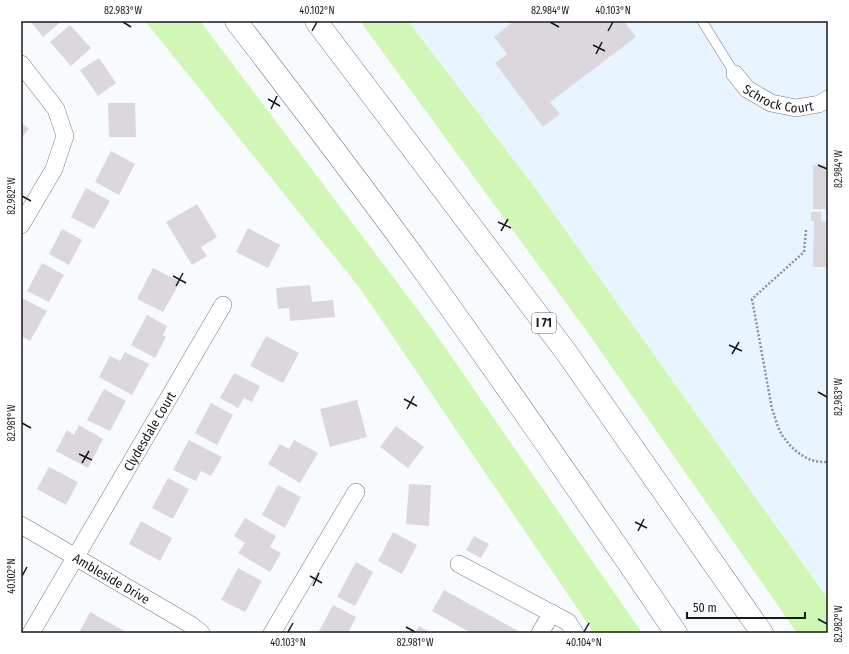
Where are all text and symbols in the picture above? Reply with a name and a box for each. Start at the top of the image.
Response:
text: 82.983°W [104,5,142,17]
text: 40.102°N [299,5,335,17]
text: 82.984°W [531,5,570,17]
text: 40.103°N [595,5,631,17]
street label: Schrock Court [741,81,815,116]
text: 82.984°W [833,149,845,188]
text: 82.982°W [6,177,18,215]
road number: I 71 [532,313,556,333]
text: 82.983°W [833,378,845,416]
street label: Clydesdale Court [120,388,179,473]
text: 82.981°W [6,404,18,441]
street label: Ambleside Drive [70,550,153,607]
text: 40.102°N [6,558,18,594]
scale bar [687,594,805,620]
text: 50 m [693,601,717,615]
text: 82.982°W [833,605,845,643]
text: 40.103°N [270,637,306,649]
text: 82.981°W [397,637,434,649]
text: 40.104°N [566,637,602,649]

